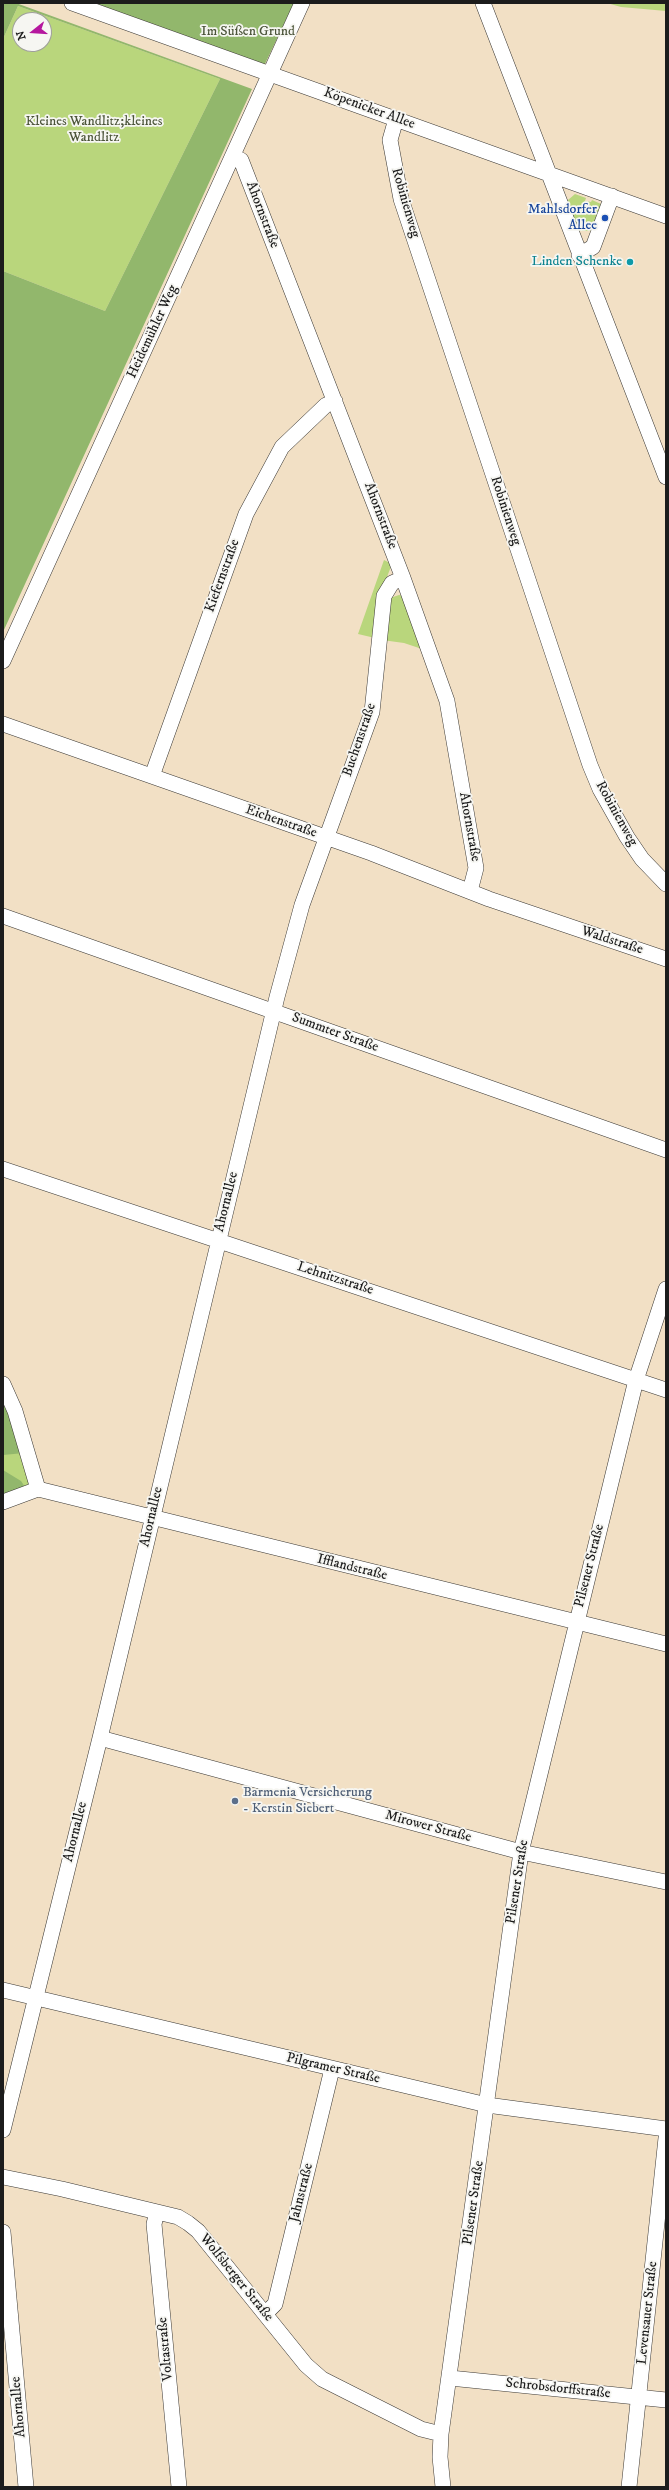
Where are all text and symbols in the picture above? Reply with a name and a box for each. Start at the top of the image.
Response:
north arrow [12,12,52,52]
park label: Im Süßen Grund [201,24,295,40]
text: N [13,29,29,42]
street label: Köpenicker Allee [321,85,417,133]
park label: Kleines Wandlitz;kleines Wandlitz [25,114,163,146]
street label: Robinienweg [387,166,423,240]
street label: Ahornstraße [242,179,282,251]
place label: Mahlsdorfer Allee [528,202,597,234]
marker: Mahlsdorfer Allee [600,213,610,223]
place label: Linden Schenke [532,254,622,270]
marker: Linden Schenke [625,257,635,267]
street label: Heidemühler Weg [124,283,182,381]
street label: Robinienweg [486,474,524,548]
street label: Ahornstraße [360,480,400,552]
street label: Kiefernstraße [202,537,244,615]
street label: Buchenstraße [340,701,380,779]
street label: Robinienweg [591,779,641,849]
street label: Ahornstraße [455,791,483,863]
street label: Eichenstraße [243,802,319,842]
street label: Waldstraße [579,923,645,959]
street label: Summter Straße [289,1010,381,1056]
street label: Ahornallee [211,1170,243,1234]
street label: Lehnitzstraße [295,1259,375,1299]
street label: Ahornallee [137,1485,167,1549]
street label: Pilsener Straße [572,1523,608,1609]
street label: Ifflandstraße [315,1551,389,1585]
place label: Barmenia Versicherung - Kerstin Siebert [243,1785,372,1818]
marker: Barmenia Versicherung - Kerstin Siebert [230,1796,240,1806]
street label: Ahornallee [60,1800,92,1864]
street label: Mirower Straße [383,1807,473,1847]
street label: Pilsener Straße [503,1839,533,1925]
street label: Pilgramer Straße [285,2050,381,2088]
street label: Pilsener Straße [460,2160,488,2246]
street label: Jahnstraße [287,2162,317,2224]
street label: Wolfsberger Straße [196,2231,276,2325]
street label: Levensauer Straße [634,2261,662,2365]
street label: Voltastraße [155,2316,177,2382]
street label: Schrobsdorffstraße [505,2375,611,2403]
street label: Ahornallee [8,2376,30,2438]

